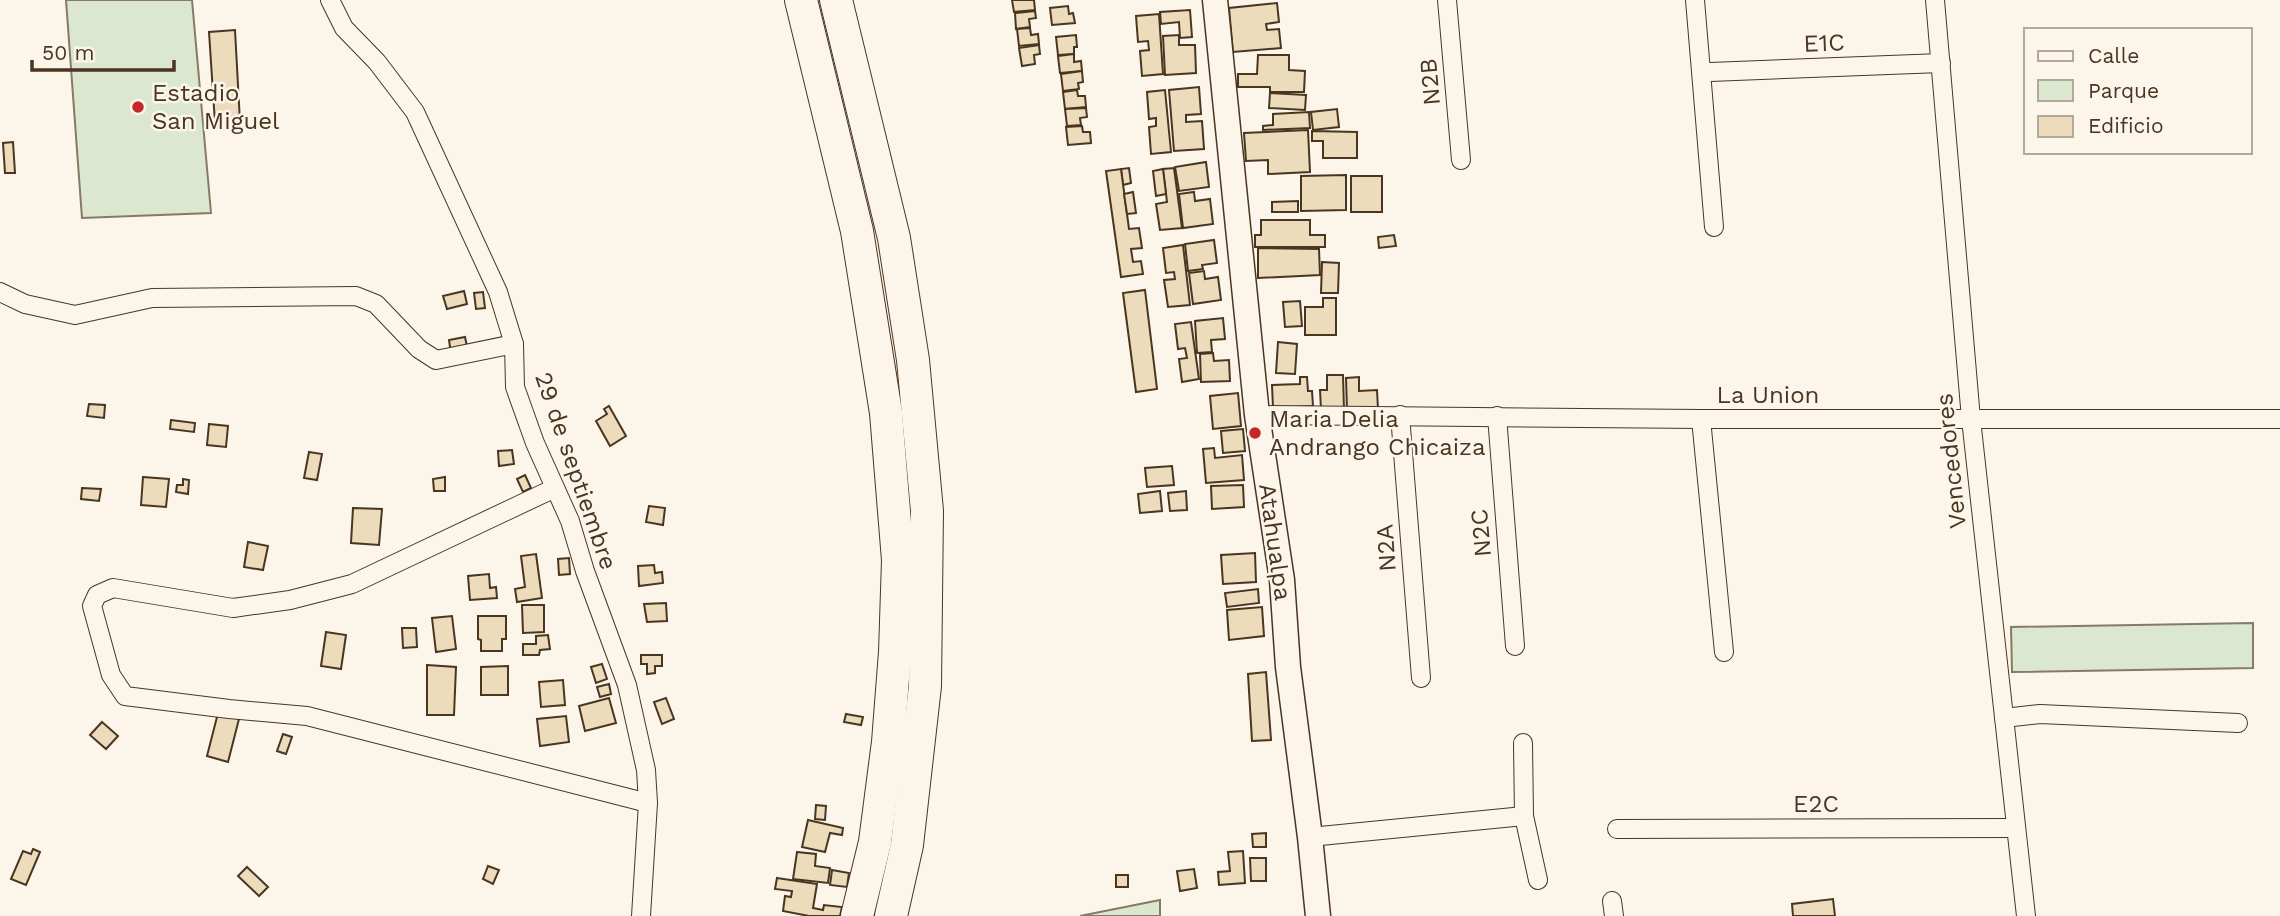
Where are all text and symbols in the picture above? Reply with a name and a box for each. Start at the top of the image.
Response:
scale bar [32,28,173,72]
street label: E1C [1803,28,1845,58]
legend [2024,28,2252,154]
text: 50 m [42,40,94,65]
text: Calle [2088,43,2139,68]
street label: N2B [1414,57,1446,107]
text: Parque [2088,78,2159,103]
place label: Estadio San Miguel [152,79,280,135]
marker: Estadio San Miguel [130,99,146,115]
text: Edificio [2088,113,2164,138]
street label: 29 de septiembre [529,369,623,573]
street label: La Union [1717,381,1819,409]
street label: Vencedores [1930,392,1972,530]
place label: Maria Delia Andrango Chicaiza [1269,405,1486,461]
marker: Maria Delia Andrango Chicaiza [1247,425,1263,441]
street label: Atahualpa [1253,482,1297,602]
street label: N2C [1465,508,1497,558]
street label: N2A [1370,523,1402,573]
street label: E2C [1793,790,1839,818]

